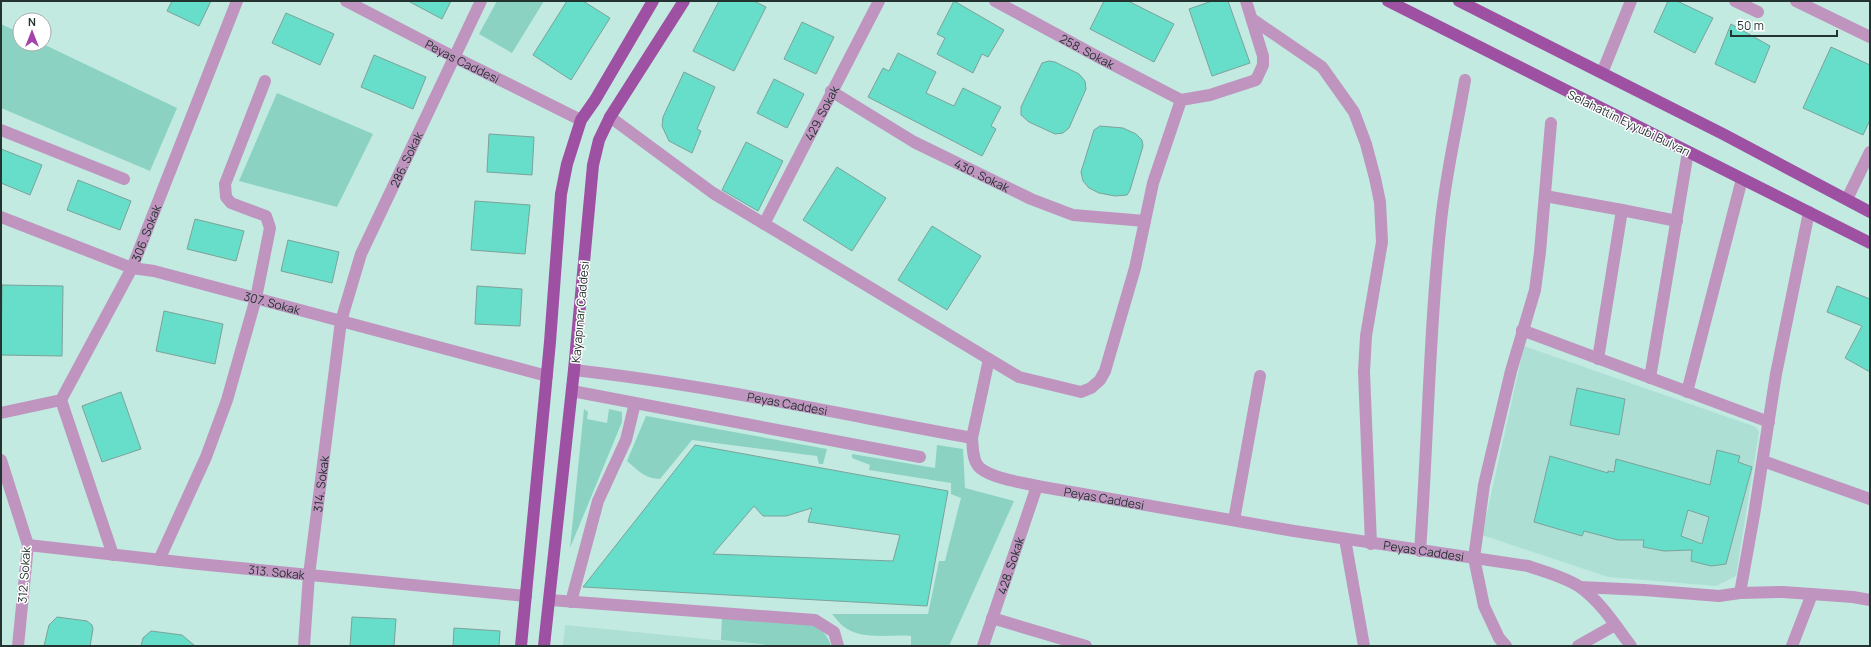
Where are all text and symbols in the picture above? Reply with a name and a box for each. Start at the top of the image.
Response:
north arrow [12,12,52,52]
scale bar [1731,12,1837,38]
text: N [28,14,36,29]
text: 50 m [1737,17,1764,34]
street label: 258. Sokak [1057,29,1118,73]
street label: Peyas Caddesi [422,35,503,87]
street label: 429. Sokak [800,82,843,143]
street label: Selahattin Eyyubi Bulvarı [1565,86,1693,160]
street label: 286. Sokak [385,128,427,190]
street label: 430. Sokak [951,154,1013,196]
street label: 306. Sokak [127,201,165,264]
street label: Kayapınar Caddesi [567,260,593,364]
street label: 307. Sokak [242,287,303,318]
street label: Peyas Caddesi [746,388,829,419]
street label: 314. Sokak [308,454,333,513]
street label: Peyas Caddesi [1063,482,1146,513]
street label: 428. Sokak [993,534,1028,596]
street label: Peyas Caddesi [1382,536,1465,565]
street label: 312. Sokak [14,545,35,604]
street label: 313. Sokak [248,560,307,583]

